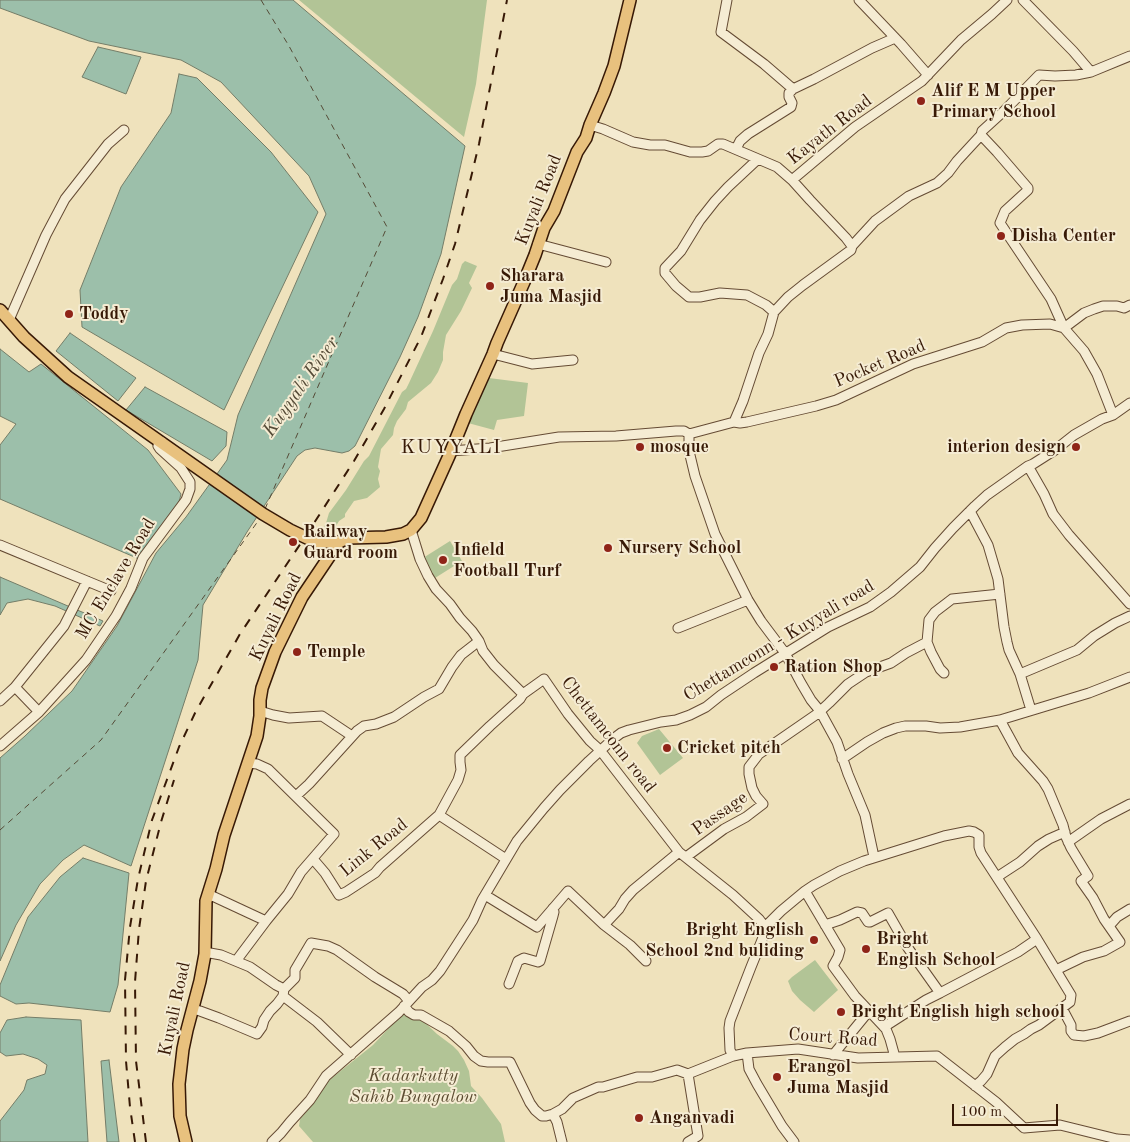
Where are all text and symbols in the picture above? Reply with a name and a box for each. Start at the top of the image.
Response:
place label: Alif E M Upper Primary School [931,80,1056,122]
street label: Kayath Road [783,90,877,170]
marker: Alif E M Upper Primary School [915,95,927,107]
street label: Kuyali Road [511,151,567,249]
place label: Disha Center [1011,225,1116,247]
marker: Disha Center [995,230,1007,242]
place label: Sharara Juma Masjid [500,265,602,308]
marker: Sharara Juma Masjid [484,280,496,292]
place label: Toddy [79,303,129,325]
marker: Toddy [63,308,75,320]
water label: Kuyyali River [258,333,344,441]
street label: Pocket Road [831,335,929,393]
district label: KUYYALI [400,436,502,460]
place label: mosque [650,436,709,458]
place label: interion design [947,436,1066,458]
marker: mosque [634,441,646,453]
marker: interion design [1070,441,1082,453]
street label: MC Enclave Road [71,515,161,643]
place label: Railway Guard room [303,521,398,564]
marker: Railway Guard room [287,536,299,548]
place label: Nursery School [618,537,741,559]
place label: Infield Football Turf [453,539,561,582]
marker: Nursery School [602,542,614,554]
marker: Infield Football Turf [437,554,449,566]
street label: Kuyali Road [245,569,307,665]
street label: Chettamconn - Kuyyali road [680,575,878,707]
place label: Temple [307,641,365,663]
marker: Temple [291,646,303,658]
place label: Ration Shop [784,656,882,678]
marker: Ration Shop [768,661,780,673]
street label: Chettamconn road [556,672,660,798]
place label: Cricket pitch [677,737,781,759]
marker: Cricket pitch [661,742,673,754]
street label: Passage [688,787,752,841]
street label: Link Road [336,814,412,882]
place label: Bright English School 2nd buliding [645,919,804,962]
place label: Bright English School [876,928,995,971]
marker: Bright English School 2nd buliding [808,934,820,946]
marker: Bright English School [860,943,872,955]
street label: Kuyali Road [154,960,196,1058]
place label: Bright English high school [851,1001,1065,1023]
marker: Bright English high school [835,1006,847,1018]
street label: Court Road [788,1024,878,1052]
place label: Erangol Juma Masjid [787,1056,889,1098]
park label: Kadarkutty Sahib Bungalow [349,1065,477,1108]
marker: Erangol Juma Masjid [771,1071,783,1083]
scale bar [955,1094,1061,1126]
text: 100 m [960,1105,1002,1120]
place label: Anganvadi [649,1107,735,1129]
marker: Anganvadi [633,1112,645,1124]

